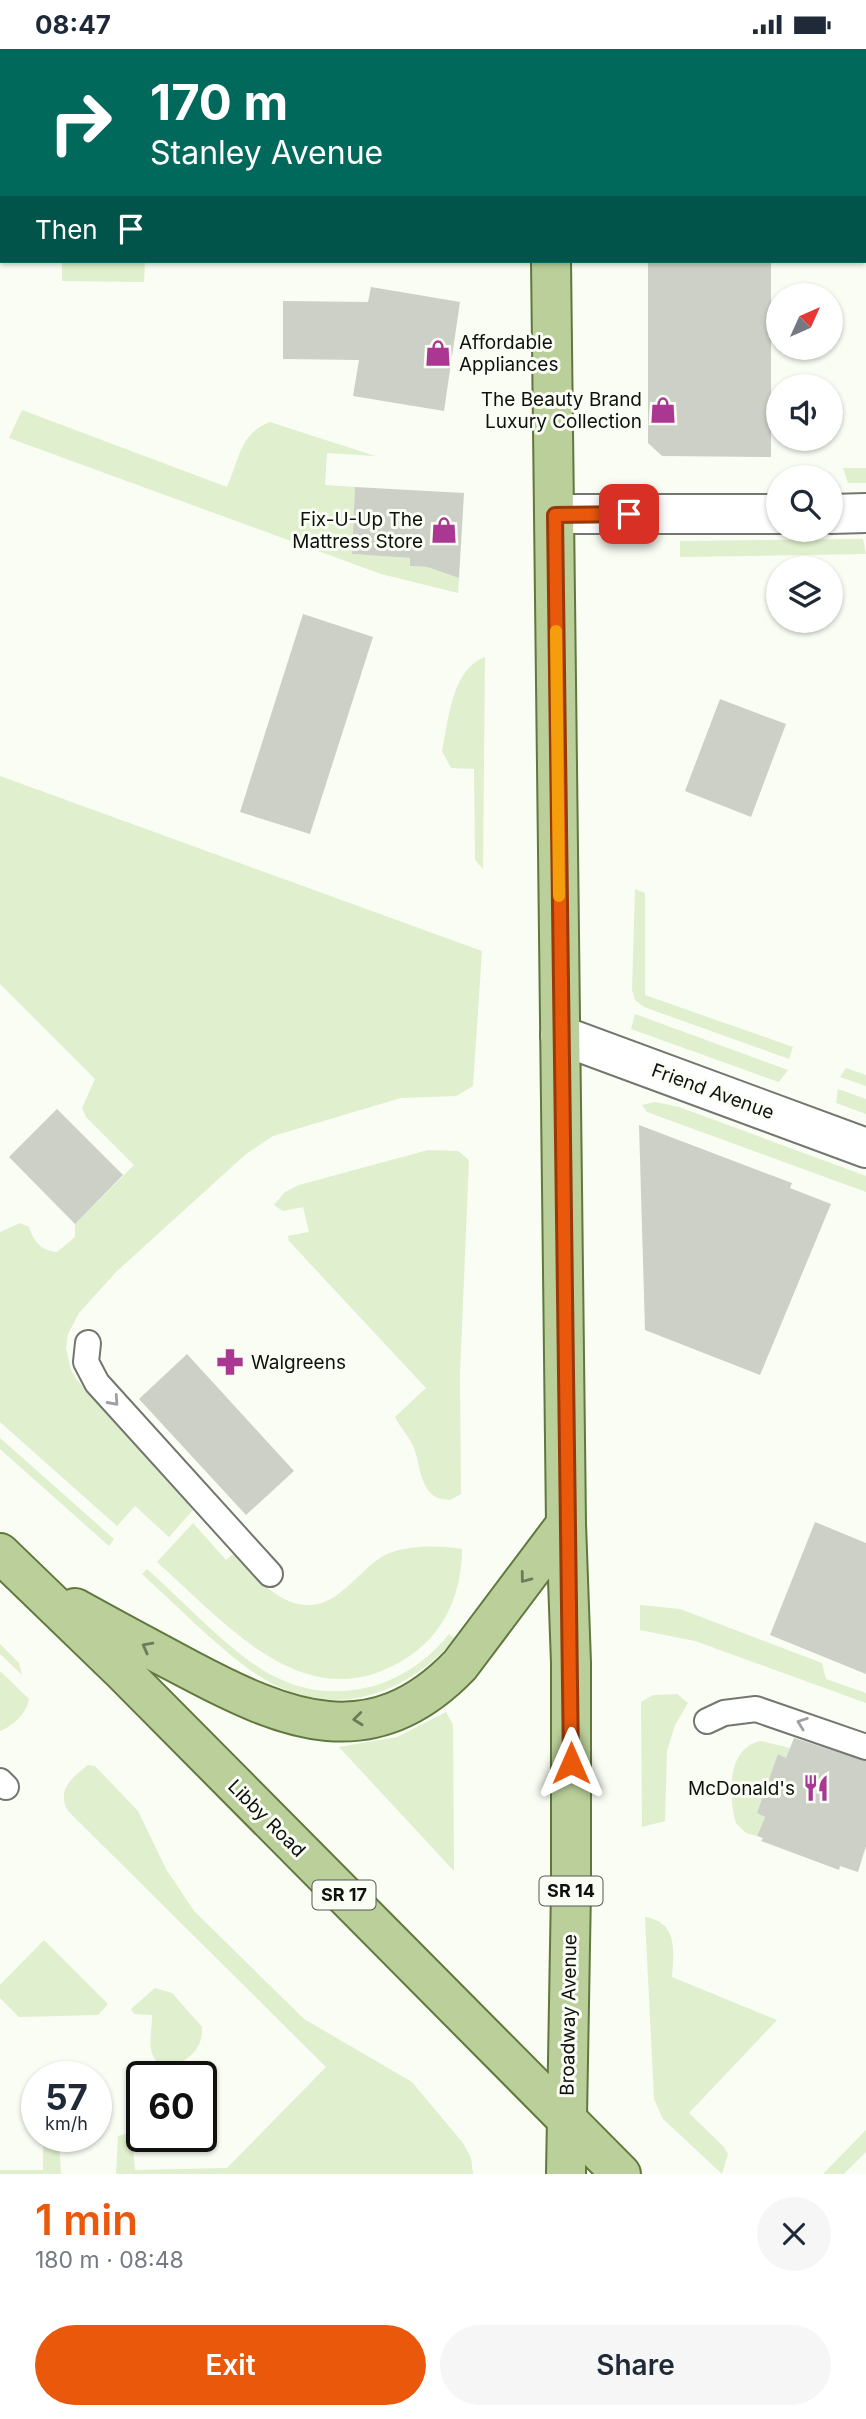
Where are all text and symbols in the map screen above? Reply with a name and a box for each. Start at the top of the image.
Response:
text: 08:47 [35,9,111,40]
text: 170 m [150,73,288,132]
icon: right [35,77,126,168]
text: Stanley Avenue [150,133,383,172]
icon: arrive [112,210,150,248]
text: Then [35,214,98,245]
north arrow [766,283,844,361]
map controls [766,283,843,633]
place label: Affordable Appliances [459,331,558,376]
shop icon: Affordable Appliances [423,338,453,368]
button: sound [766,374,843,451]
place label: The Beauty Brand Luxury Collection [481,388,642,433]
shop icon: The Beauty Brand Luxury Collection [648,395,678,425]
button: search [766,465,843,542]
pin [599,484,659,544]
icon: arrive [610,495,648,533]
place label: Fix-U-Up The Mattress Store [292,508,423,553]
shop icon: Fix-U-Up The Mattress Store [429,515,459,545]
button: layers [766,556,843,633]
street label: Friend Avenue [648,1059,777,1124]
pharmacy icon: Walgreens [215,1347,245,1377]
place label: Walgreens [251,1351,346,1374]
one-way arrow [106,1393,118,1406]
one-way arrow [521,1570,533,1583]
one-way arrow [142,1642,154,1655]
one-way arrow [352,1712,364,1727]
one-way arrow [796,1718,808,1732]
position arrow [534,1726,608,1800]
restaurant icon: McDonald's [801,1773,831,1803]
street label: Libby Road [223,1775,310,1862]
place label: McDonald's [688,1777,795,1800]
road number: SR 14 [540,1877,602,1905]
road number: SR 17 [312,1881,376,1909]
street label: Broadway Avenue [556,1934,581,2096]
speed limit sign: 60 [126,2061,217,2152]
text: 57 [45,2076,88,2118]
text: km/h [45,2113,88,2134]
text: 1 min [35,2194,138,2245]
button: close [757,2197,831,2271]
text: 180 m · 08:48 [35,2246,184,2274]
button: Exit [35,2325,426,2405]
button: Share [440,2325,831,2405]

